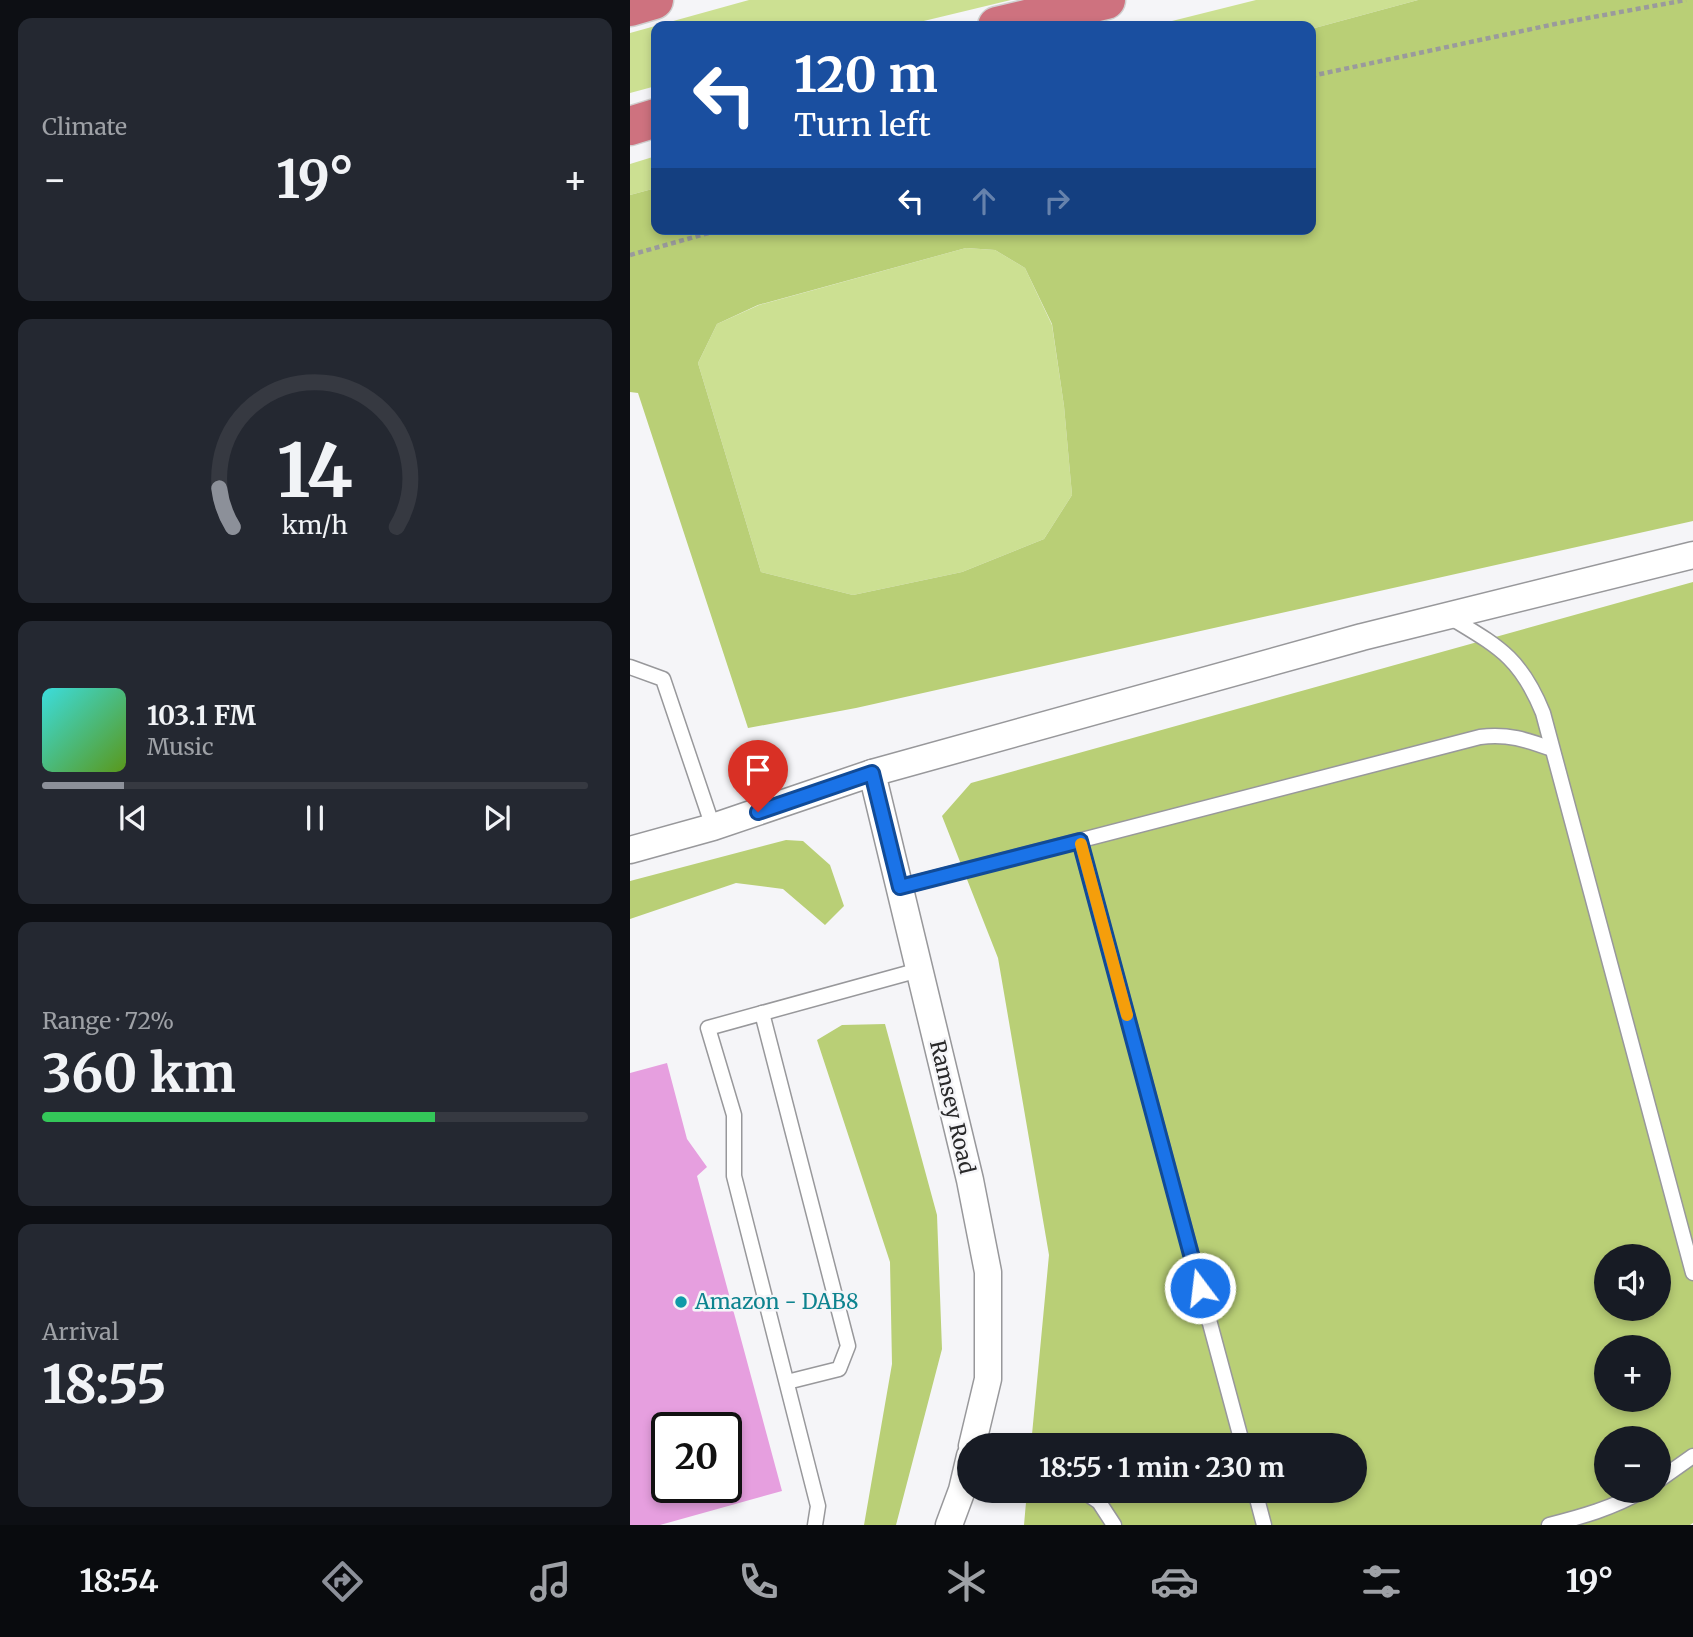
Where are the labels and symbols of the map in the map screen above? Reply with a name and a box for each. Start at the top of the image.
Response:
pin [728,740,788,812]
street label: Ramsey Road [924,1037,981,1177]
position arrow [1163,1251,1237,1325]
place label: Amazon - DAB8 [694,1288,859,1315]
marker: Amazon - DAB8 [673,1294,689,1310]
speed limit sign: 20 [651,1412,742,1503]

